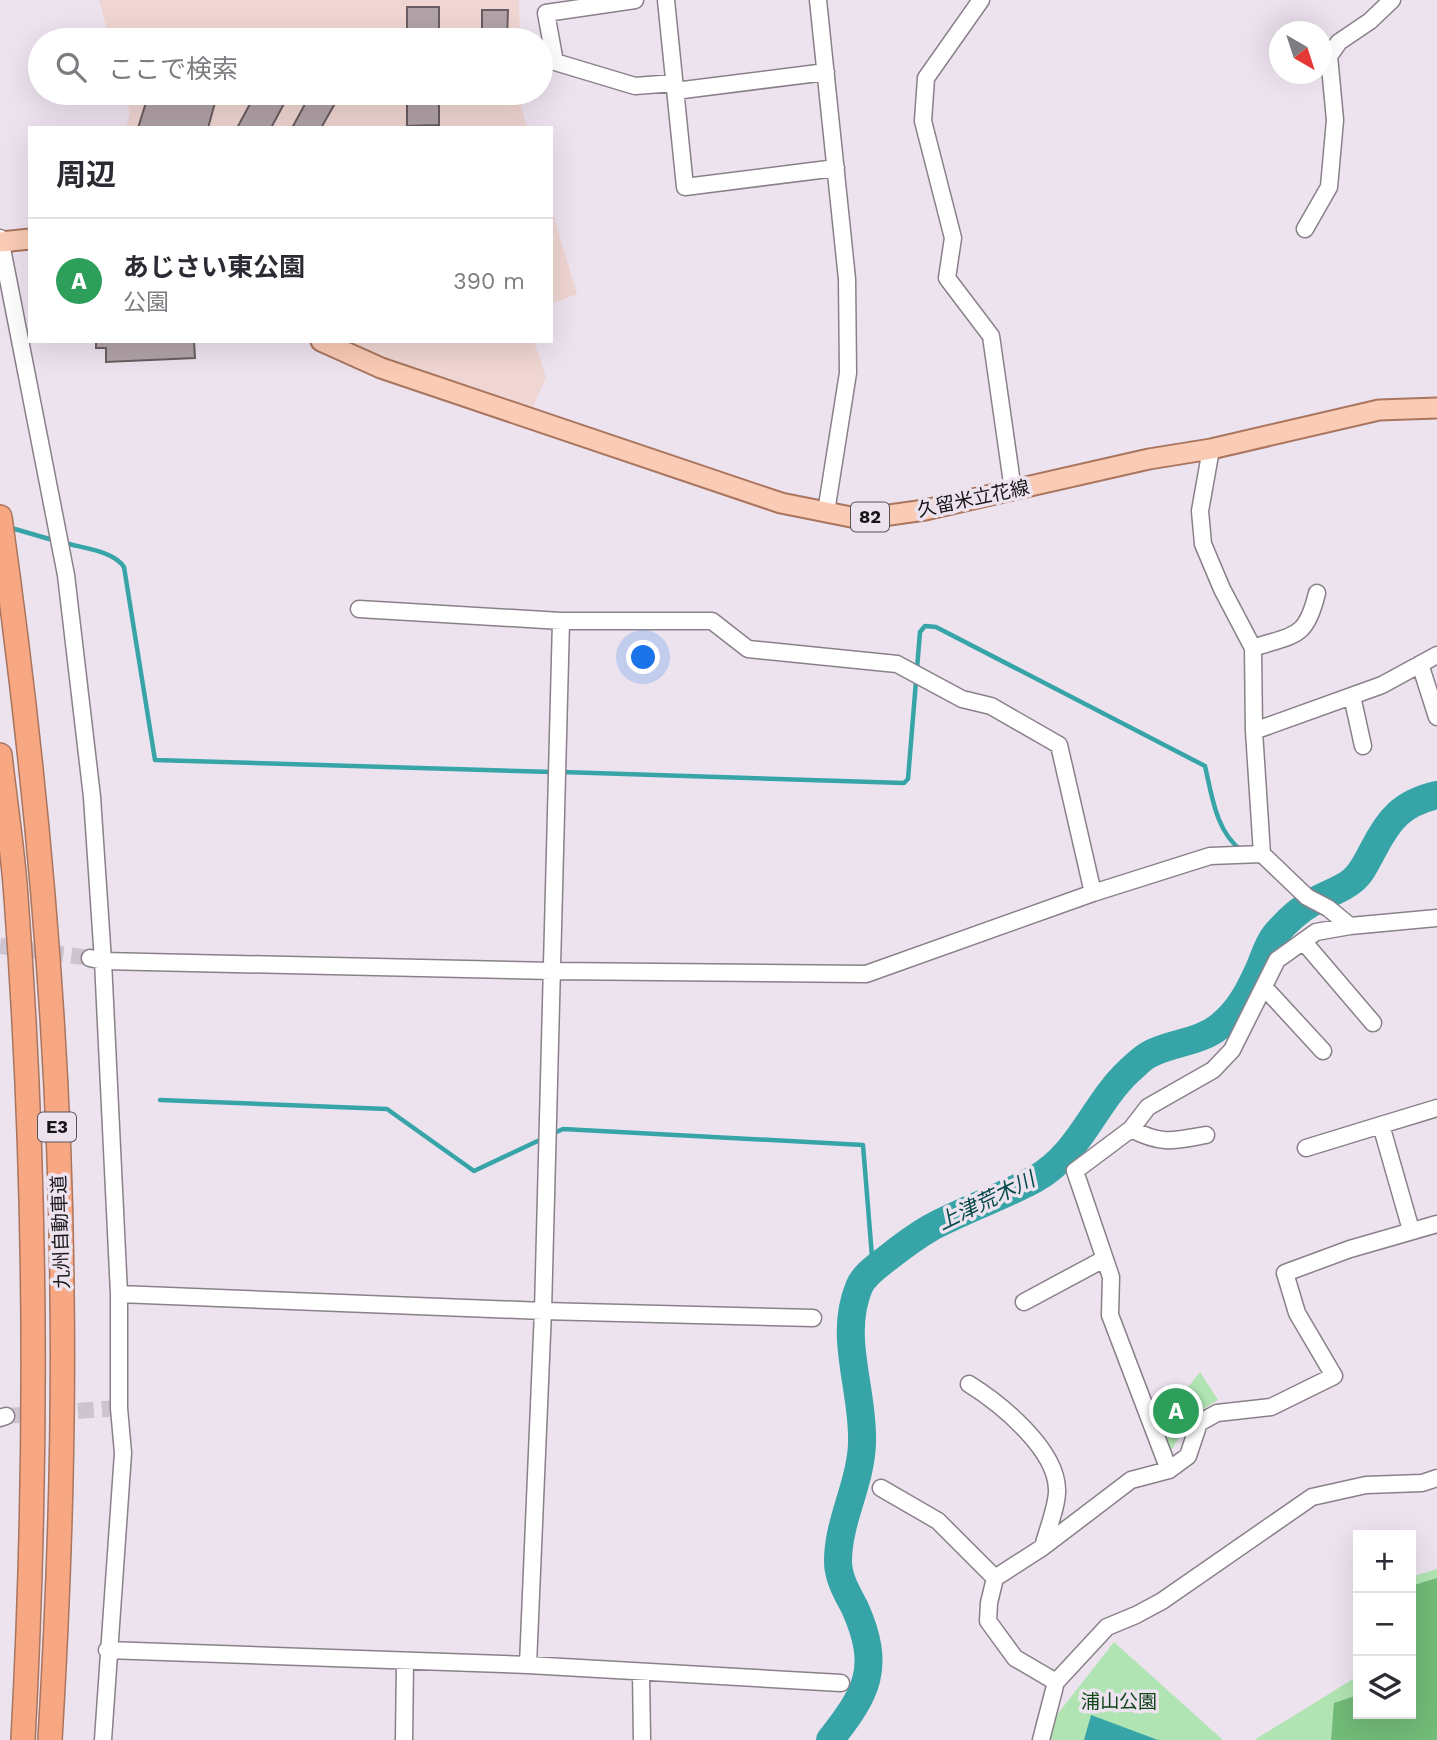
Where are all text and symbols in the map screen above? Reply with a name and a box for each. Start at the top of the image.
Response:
north arrow [1269,21,1332,84]
search box [28,28,553,105]
icon: search [52,48,90,86]
text: ここで検索 [108,54,238,84]
text: 周辺 [56,157,116,192]
text: あじさい東公園 [123,252,305,282]
text: A [71,268,87,295]
text: 390 m [453,268,525,295]
text: 公園 [123,289,169,316]
street label: 久留米立花線 [915,475,1031,522]
road number: 82 [851,503,889,532]
your location [626,640,660,674]
road number: E3 [38,1112,76,1142]
water label: 上津荒木川 [933,1165,1040,1235]
street label: 九州自動車道 [47,1175,74,1289]
pin: A [1153,1385,1199,1437]
map controls [1353,1530,1416,1719]
button: + [1353,1530,1416,1593]
button: − [1353,1593,1416,1656]
button: layers [1353,1656,1416,1719]
park label: 浦山公園 [1081,1690,1157,1713]

